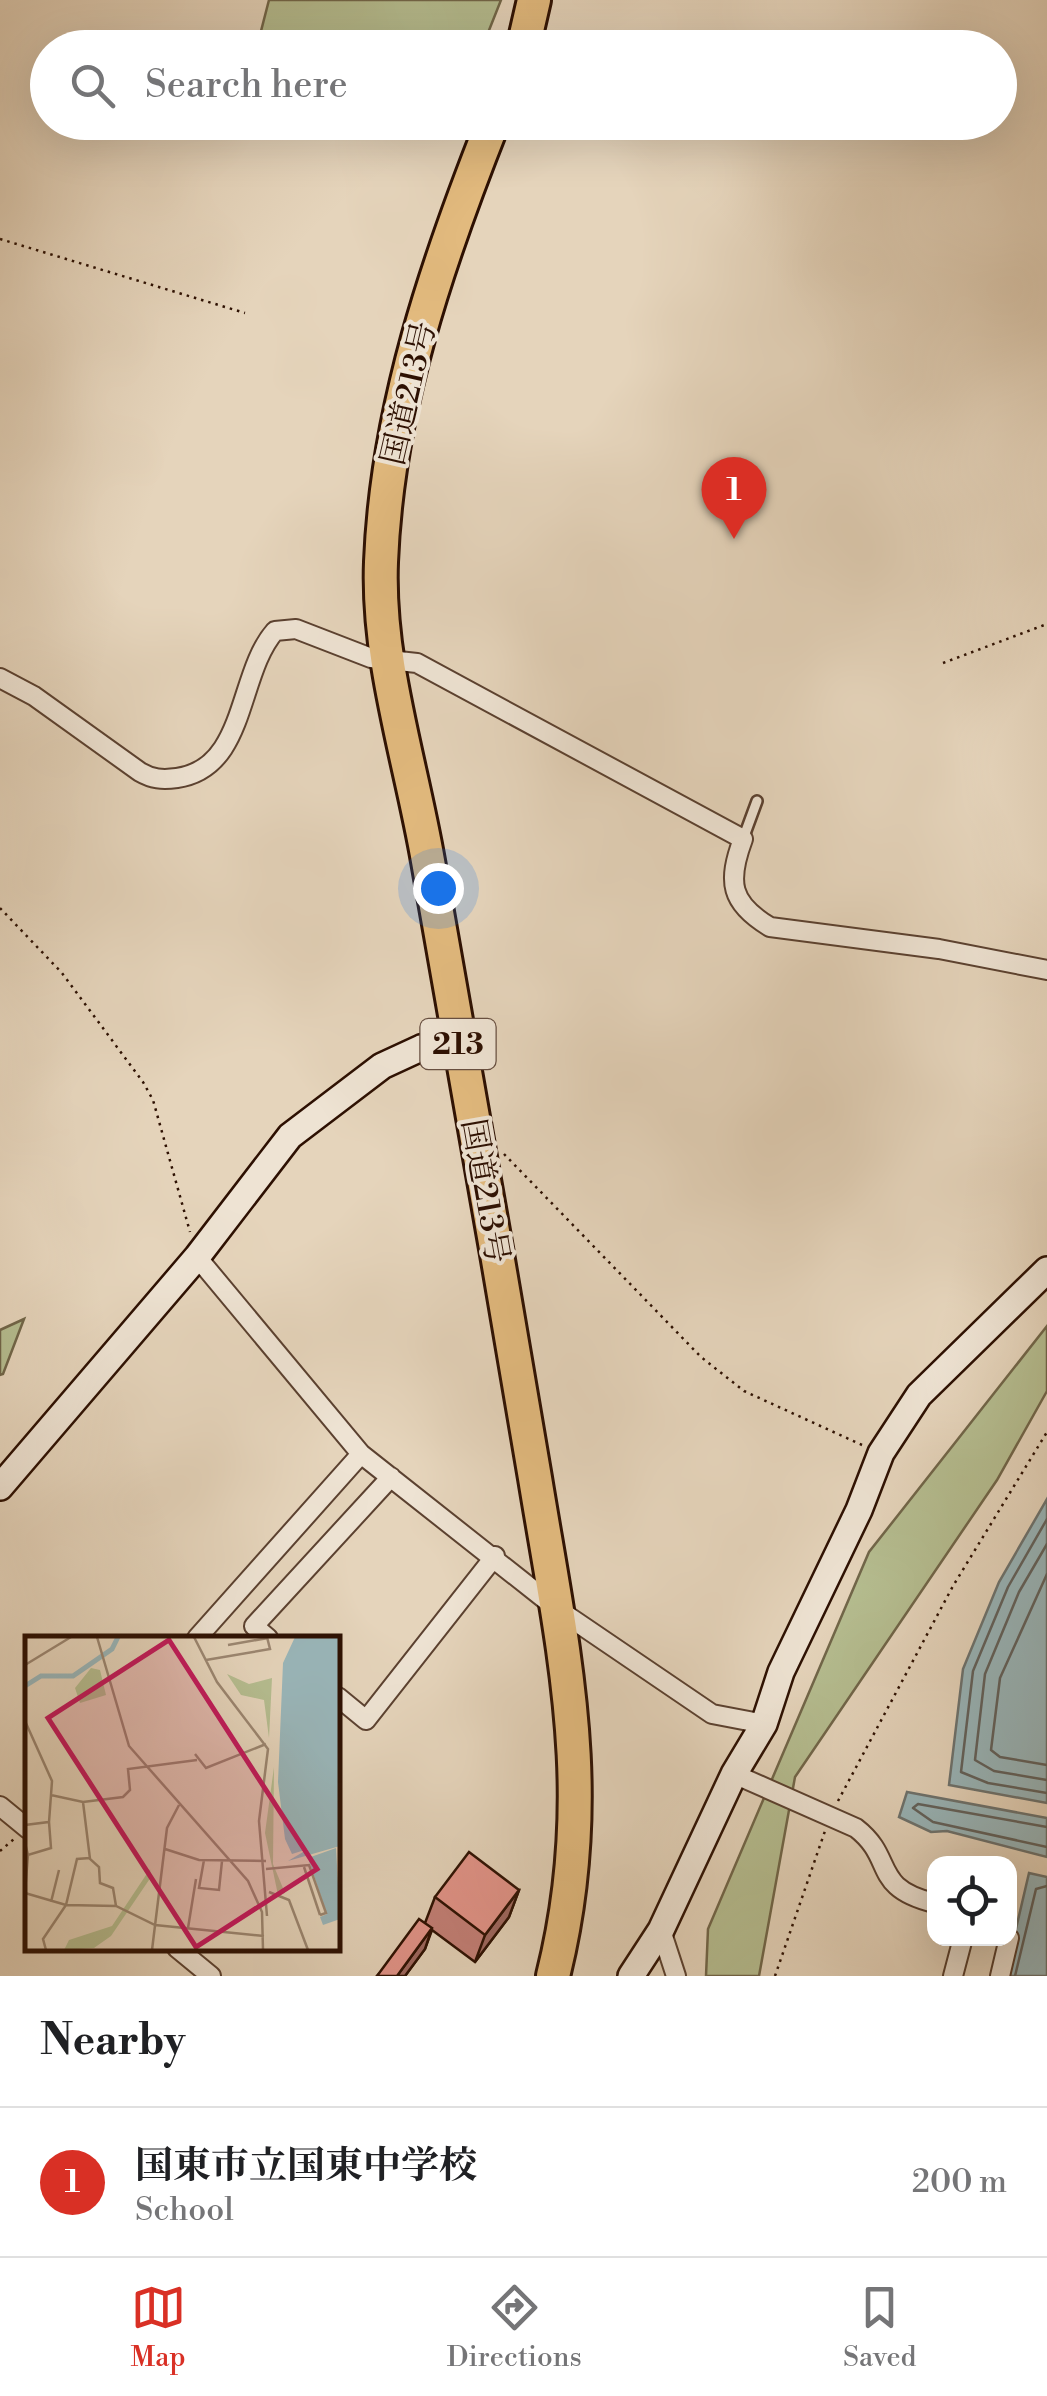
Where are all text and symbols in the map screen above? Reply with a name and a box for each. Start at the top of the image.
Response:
search box [30,30,1017,140]
icon: search [65,58,120,113]
text: Search here [145,62,348,109]
street label: 国道213号 [373,318,445,469]
pin: 1 [702,456,766,539]
your location [413,863,464,914]
road number: 213 [420,1019,496,1069]
street label: 国道213号 [453,1116,517,1267]
inset map [25,1636,340,1951]
map controls [927,1856,1017,1946]
button: locate [927,1856,1017,1946]
text: Nearby [40,2015,185,2068]
text: 国東市立国東中学校 [135,2143,477,2190]
text: 1 [65,2162,80,2202]
text: 200 m [912,2162,1007,2202]
text: School [135,2190,234,2230]
tab: Map [131,2280,186,2375]
tab: Directions [447,2280,582,2375]
tab: Saved [843,2280,916,2375]

